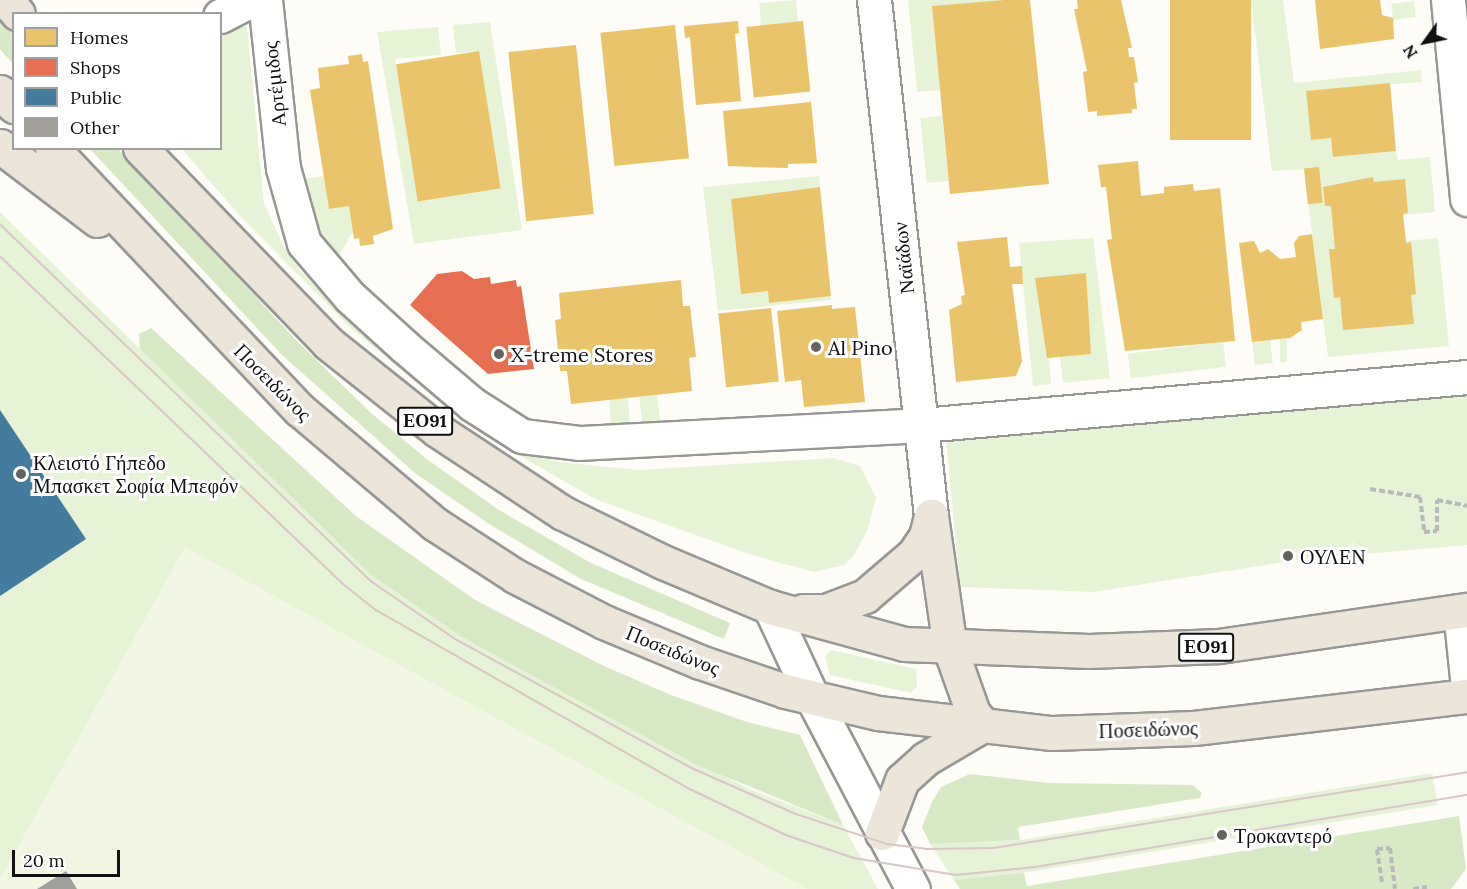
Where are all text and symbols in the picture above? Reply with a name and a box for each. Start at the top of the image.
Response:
legend [12,12,222,150]
north arrow [1395,12,1455,72]
text: Homes [70,26,128,49]
street label: Αρτέμιδος [258,40,290,128]
text: N [1398,41,1422,62]
text: Shops [70,56,121,79]
text: Public [70,86,122,109]
text: Other [70,116,120,139]
street label: Ναϊάδων [887,221,919,295]
place label: Al Pino [828,335,893,359]
street label: Ποσειδώνος [229,338,317,426]
marker: Al Pino [809,340,823,354]
place label: X-treme Stores [511,342,653,366]
marker: X-treme Stores [492,347,506,361]
road number: ΕΟ91 [396,406,454,436]
place label: Κλειστό Γήπεδο Μπασκετ Σοφία Μπεφόν [33,450,238,497]
marker: Κλειστό Γήπεδο Μπασκετ Σοφία Μπεφόν [14,467,28,481]
place label: ΟΥΛΕΝ [1300,544,1366,568]
marker: ΟΥΛΕΝ [1281,549,1295,563]
street label: Ποσειδώνος [622,620,724,680]
road number: ΕΟ91 [1178,632,1234,662]
street label: Ποσειδώνος [1098,715,1198,743]
place label: Τροκαντερό [1234,823,1332,847]
marker: Τροκαντερό [1215,828,1229,842]
scale bar [15,838,123,876]
text: 20 m [23,849,65,872]

